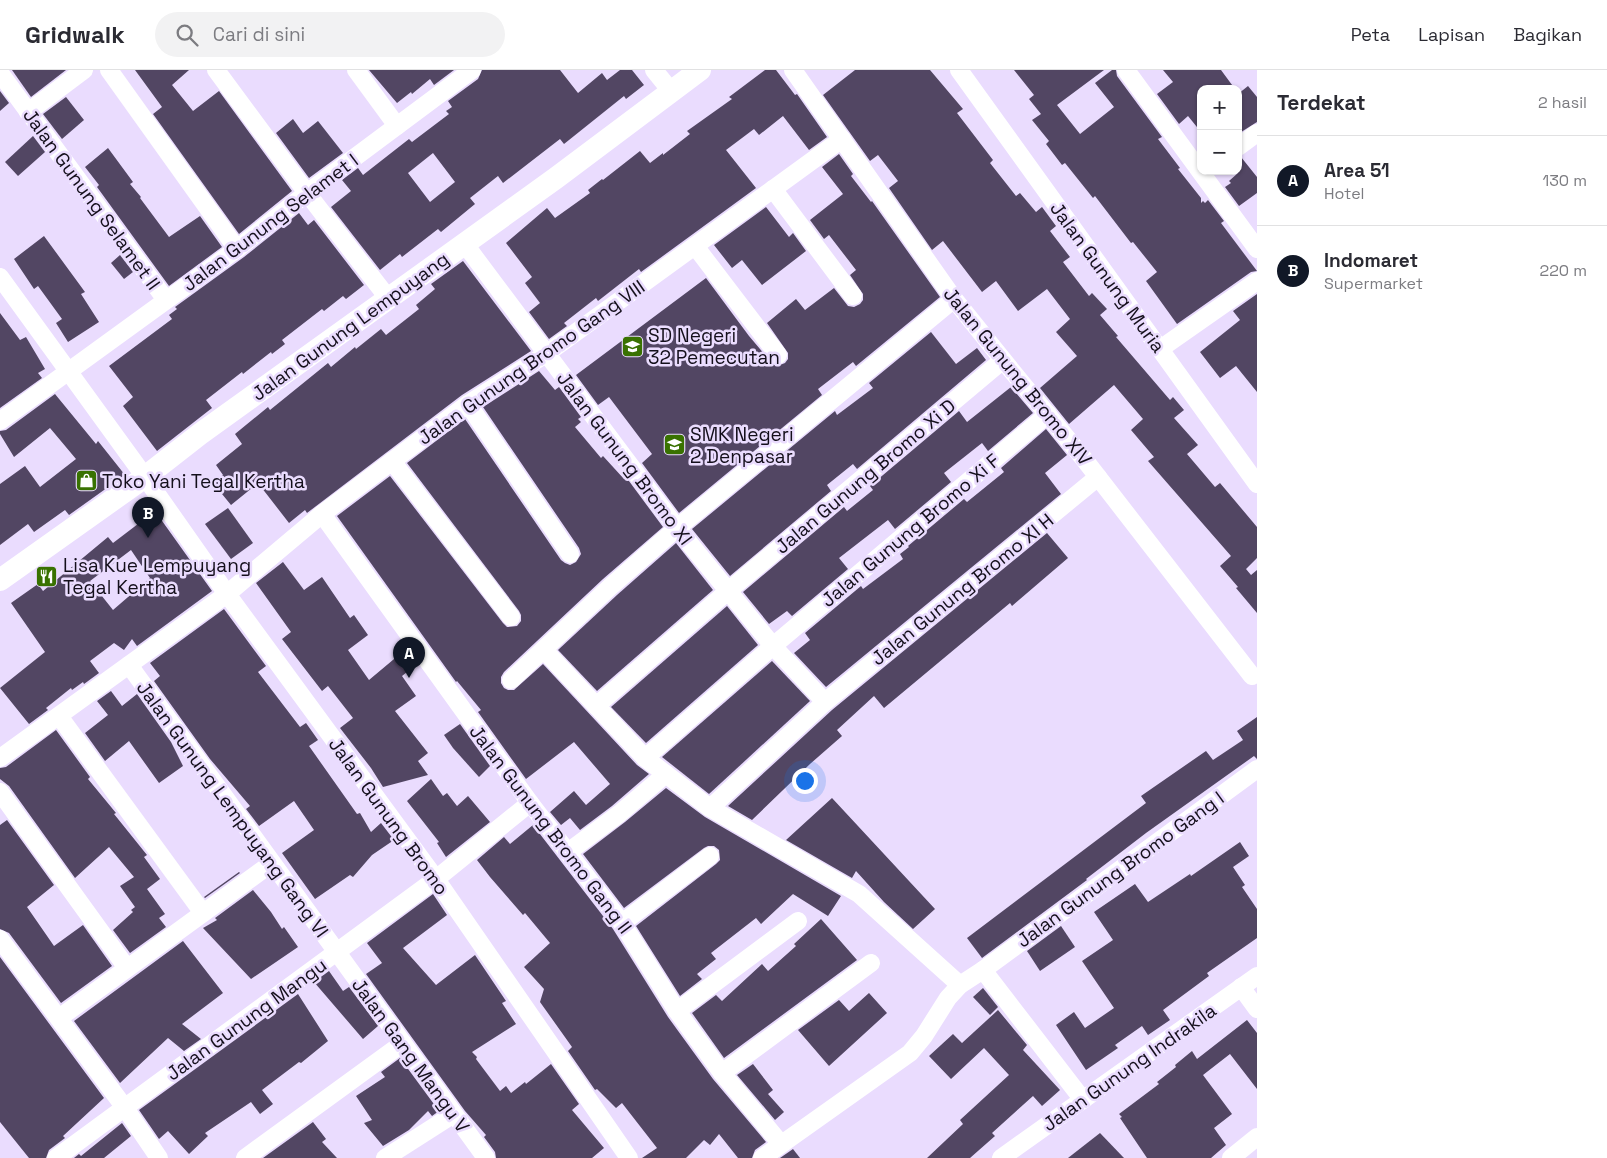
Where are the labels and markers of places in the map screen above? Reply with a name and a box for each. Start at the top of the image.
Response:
place label: SD Negeri 32 Pemecutan [648,323,780,370]
school or university icon: SD Negeri 32 Pemecutan [620,334,644,358]
place label: SMK Negeri 2 Denpasar [690,422,794,469]
school or university icon: SMK Negeri 2 Denpasar [662,433,686,457]
shop icon: Toko Yani Tegal Kertha [74,469,98,493]
place label: Toko Yani Tegal Kertha [102,469,305,494]
pin: B [132,497,164,538]
place label: Lisa Kue Lempuyang Tegal Kertha [63,553,251,600]
restaurant icon: Lisa Kue Lempuyang Tegal Kertha [35,564,59,588]
pin: A [393,637,425,678]

